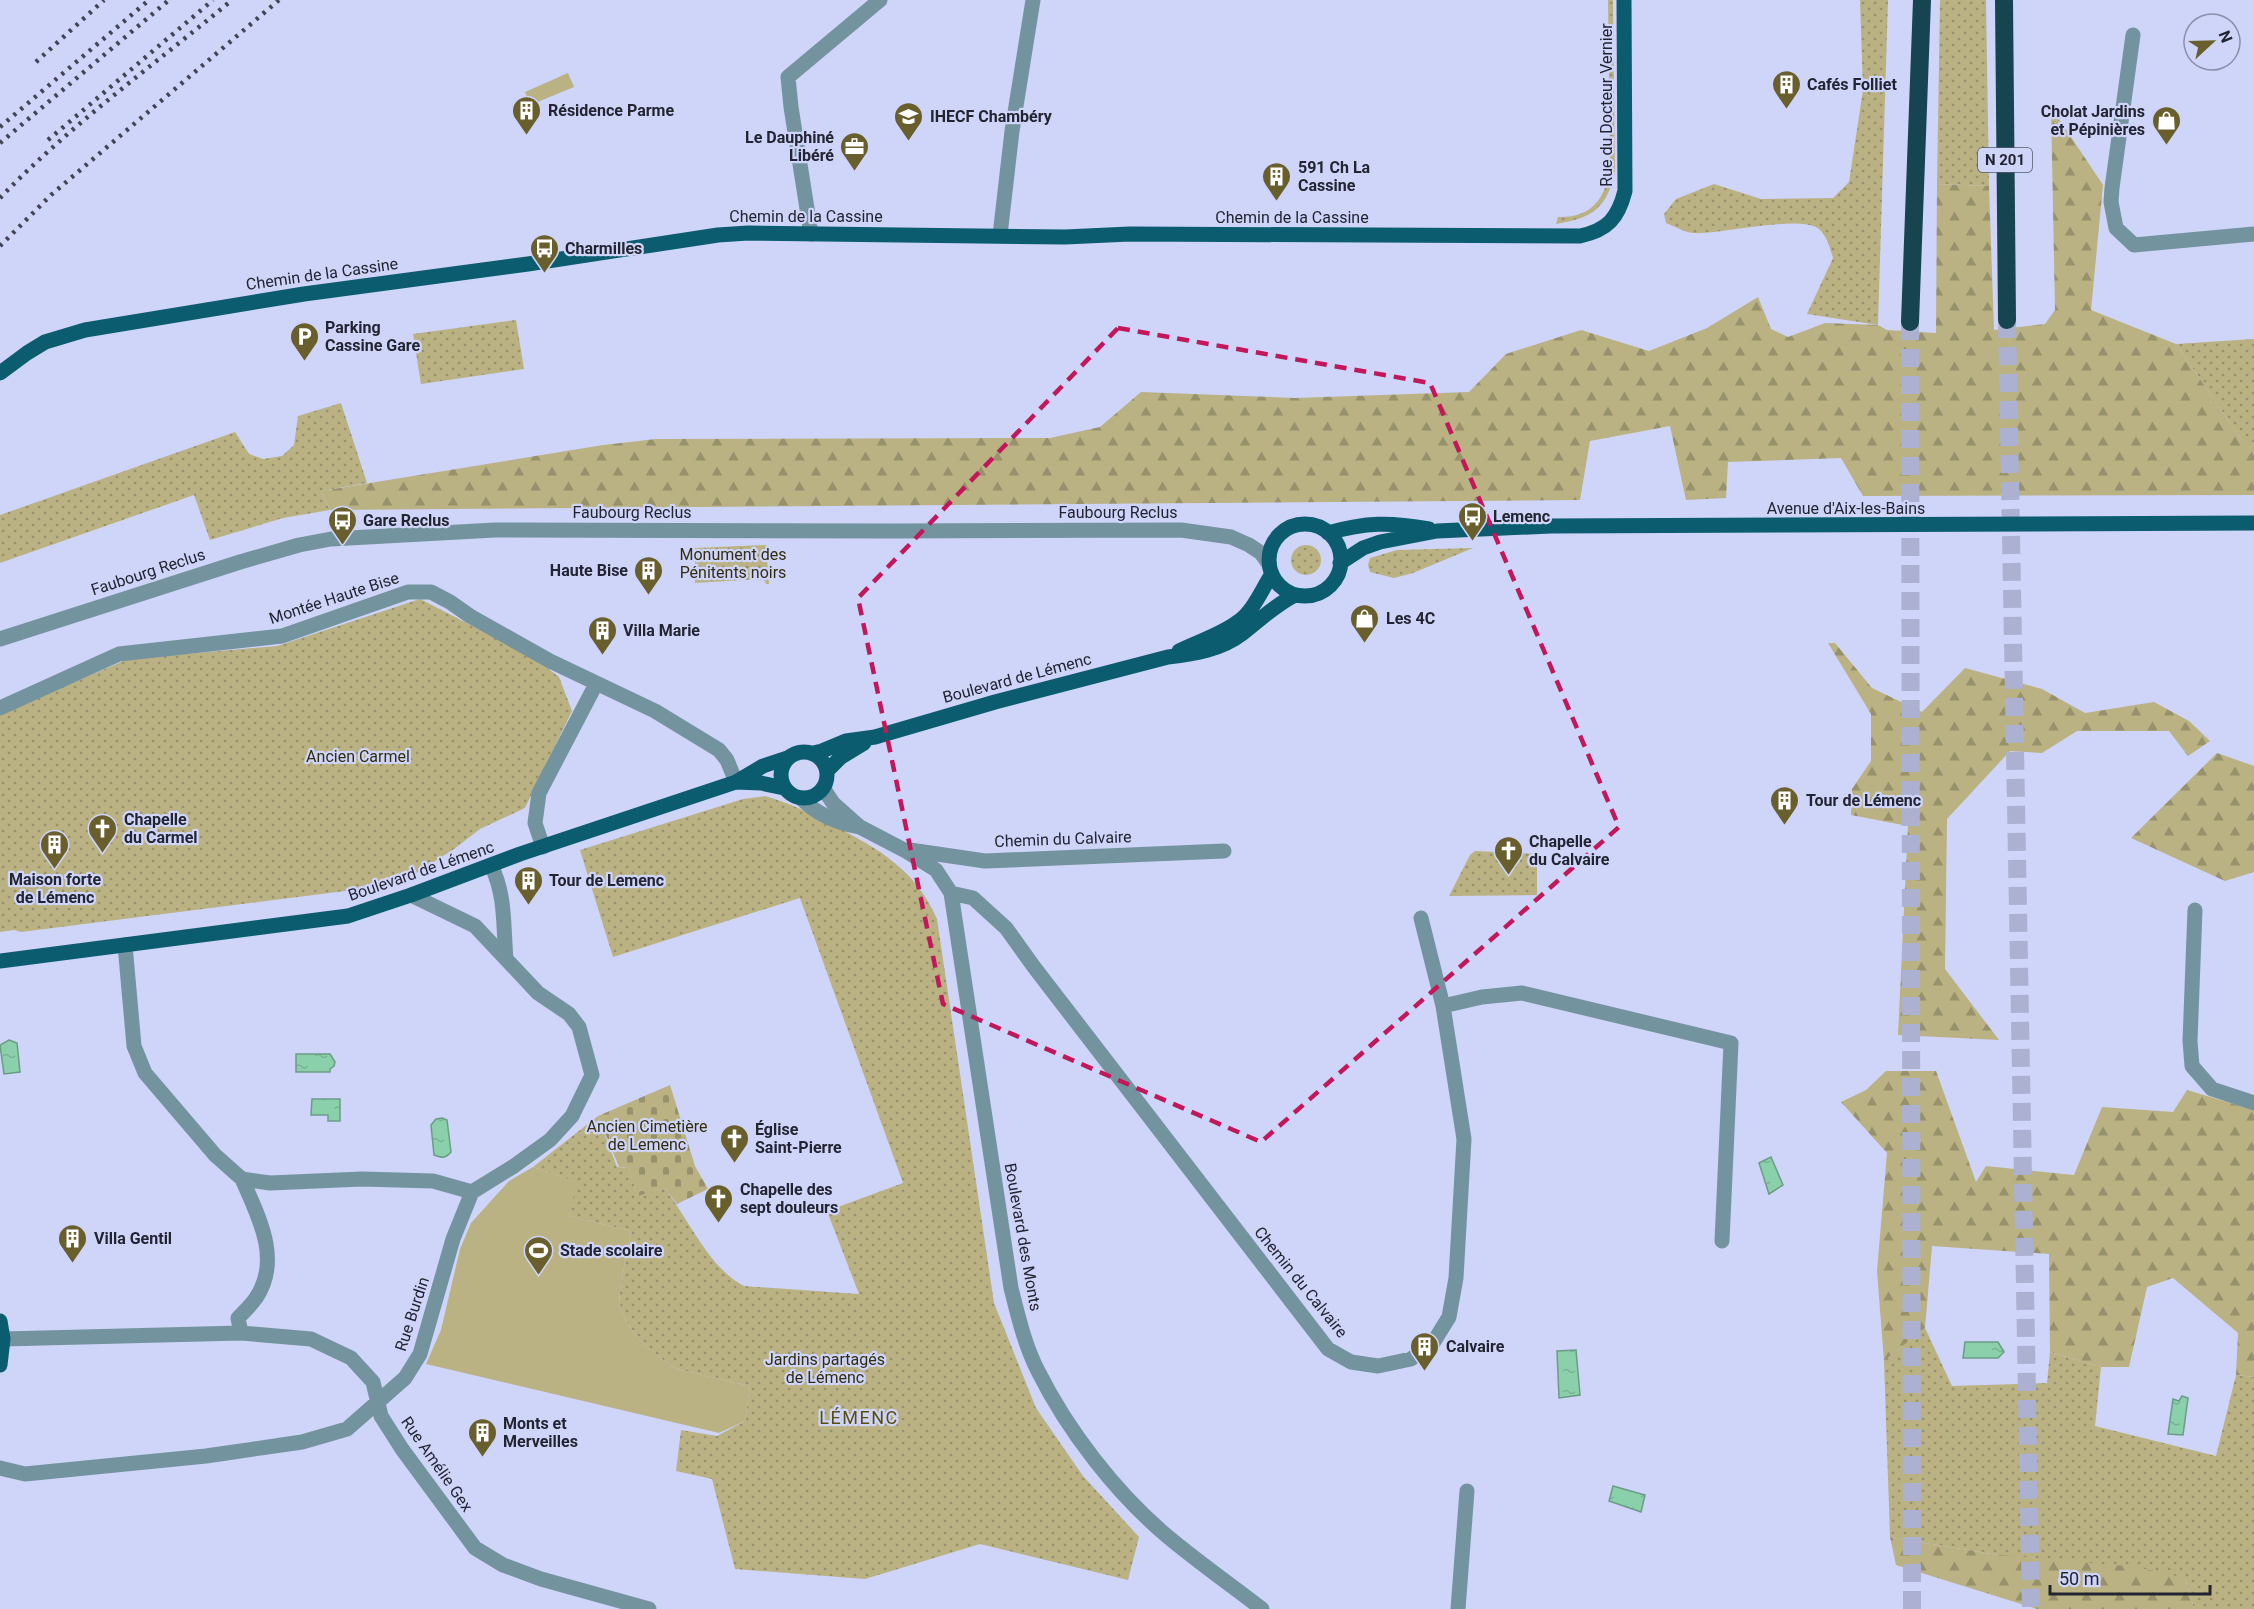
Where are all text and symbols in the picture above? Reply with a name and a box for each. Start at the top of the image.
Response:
north arrow [2182,12,2242,72]
street label: Rue du Docteur Vernier [1597,23,1616,187]
text: N [2215,28,2236,45]
building icon: Cafés Folliet [1770,68,1802,110]
place label: Cafés Folliet [1807,75,1897,94]
building icon: Résidence Parme [511,94,543,136]
school or university icon: IHECF Chambéry [893,100,925,142]
place label: Résidence Parme [548,101,674,120]
place label: Cholat Jardins et Pépinières [2041,102,2145,139]
shop icon: Cholat Jardins et Pépinières [2150,104,2182,146]
place label: IHECF Chambéry [930,107,1053,126]
place label: Le Dauphiné Libéré [745,128,834,165]
office icon: Le Dauphiné Libéré [839,130,871,172]
road number: N 201 [1978,148,2032,172]
place label: 591 Ch La Cassine [1298,158,1371,195]
building icon: 591 Ch La Cassine [1261,160,1293,202]
street label: Chemin de la Cassine [729,207,883,226]
street label: Chemin de la Cassine [1215,208,1369,227]
bus stop icon: Charmilles [528,232,560,274]
place label: Charmilles [565,239,642,258]
street label: Chemin de la Cassine [245,254,399,294]
place label: Parking Cassine Gare [325,318,420,355]
parking icon: Parking Cassine Gare [288,320,320,362]
street label: Avenue d'Aix-les-Bains [1767,499,1925,518]
bus stop icon: Lemenc [1456,500,1488,542]
street label: Faubourg Reclus [573,503,691,522]
street label: Faubourg Reclus [1059,503,1177,522]
bus stop icon: Gare Reclus [326,504,358,546]
place label: Lemenc [1493,507,1550,526]
place label: Gare Reclus [363,511,449,530]
street label: Faubourg Reclus [88,545,208,599]
park label: Monument des Pénitents noirs [679,545,787,582]
building icon: Haute Bise [633,554,665,596]
place label: Haute Bise [550,561,628,580]
street label: Montée Haute Bise [267,568,401,628]
shop icon: Les 4C [1349,602,1381,644]
place label: Les 4C [1386,609,1435,628]
building icon: Villa Marie [586,614,618,656]
place label: Villa Marie [623,621,700,640]
street label: Boulevard de Lémenc [941,649,1093,707]
park label: Ancien Carmel [306,747,410,766]
building icon: Tour de Lémenc [1769,784,1801,826]
place label: Tour de Lémenc [1806,791,1921,810]
place label: Chapelle du Carmel [124,810,198,847]
church icon: Chapelle du Carmel [87,812,119,854]
street label: Chemin du Calvaire [994,827,1132,851]
building icon: Maison forte de Lémenc [39,828,71,870]
place label: Chapelle du Calvaire [1529,832,1610,869]
church icon: Chapelle du Calvaire [1492,834,1524,876]
street label: Boulevard de Lémenc [346,837,496,905]
building icon: Tour de Lemenc [512,864,544,906]
place label: Maison forte de Lémenc [9,870,101,907]
place label: Tour de Lemenc [549,871,664,890]
park label: Ancien Cimetière de Lemenc [586,1117,708,1154]
place label: Église Saint-Pierre [755,1120,842,1157]
church icon: Église Saint-Pierre [718,1122,750,1164]
street label: Boulevard des Monts [1001,1162,1045,1312]
place label: Chapelle des sept douleurs [740,1180,838,1217]
church icon: Chapelle des sept douleurs [703,1182,735,1224]
building icon: Villa Gentil [57,1222,89,1264]
street label: Chemin du Calvaire [1250,1223,1352,1341]
place label: Villa Gentil [94,1229,172,1248]
sports icon: Stade scolaire [523,1234,555,1276]
place label: Stade scolaire [560,1241,663,1260]
street label: Rue Burdin [391,1274,433,1354]
building icon: Calvaire [1409,1330,1441,1372]
place label: Calvaire [1446,1337,1505,1356]
park label: Jardins partagés de Lémenc [765,1350,885,1387]
district label: LÉMENC [819,1407,899,1428]
street label: Rue Amélie Gex [397,1413,477,1515]
place label: Monts et Merveilles [503,1414,578,1451]
building icon: Monts et Merveilles [466,1416,498,1458]
scale bar [2050,1558,2210,1596]
text: 50 m [2059,1568,2099,1589]

